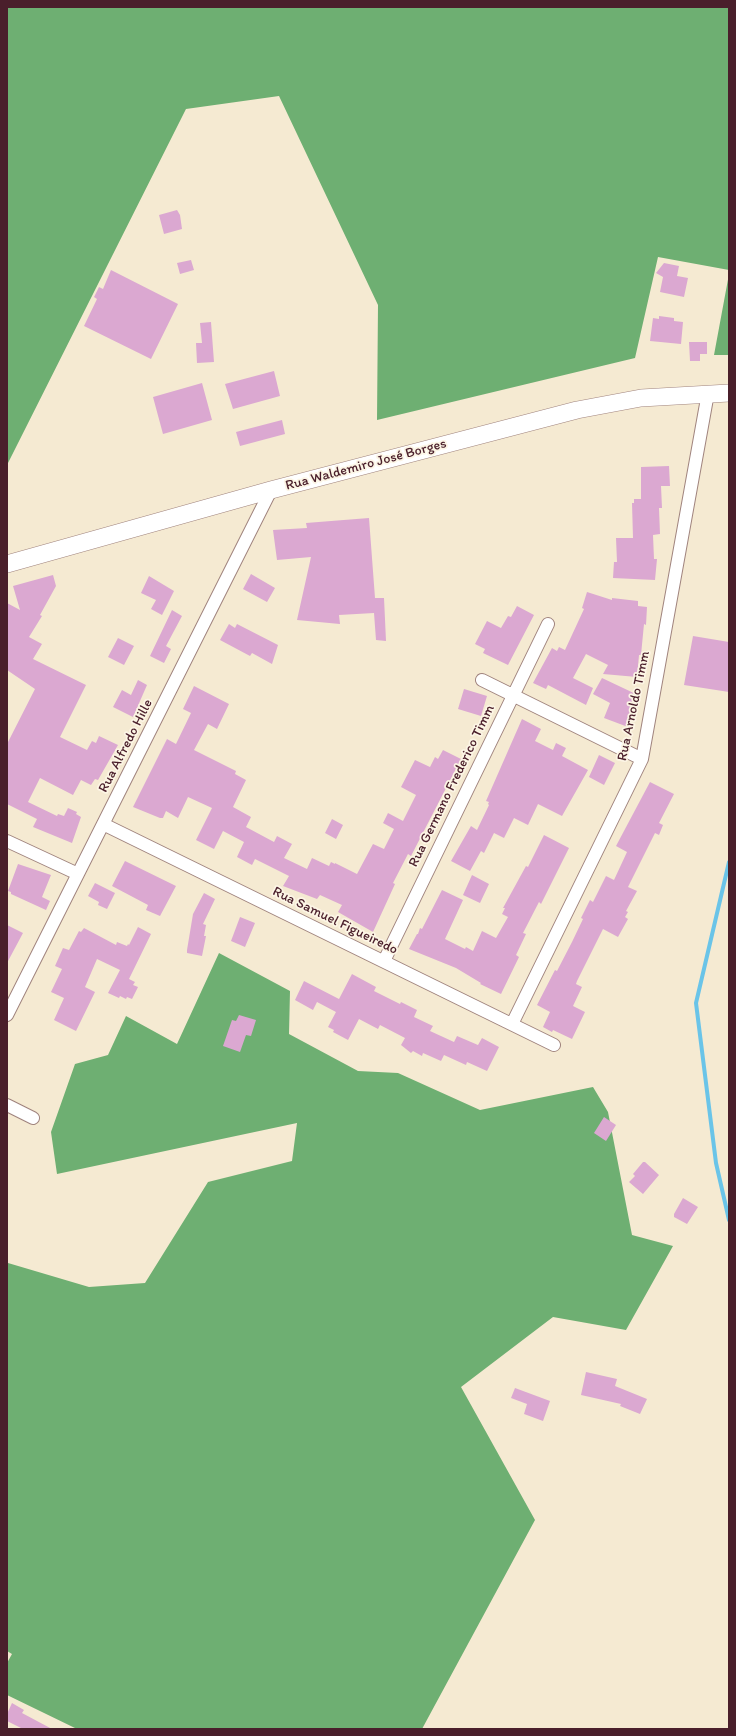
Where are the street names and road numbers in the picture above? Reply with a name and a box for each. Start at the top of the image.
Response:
street label: Rua Waldemiro José Borges [284,435,448,495]
street label: Rua Arnoldo Timm [614,650,654,762]
street label: Rua Alfredo Hille [95,697,157,795]
street label: Rua Germano Frederico Timm [405,702,499,870]
street label: Rua Samuel Figueiredo [270,883,400,959]

